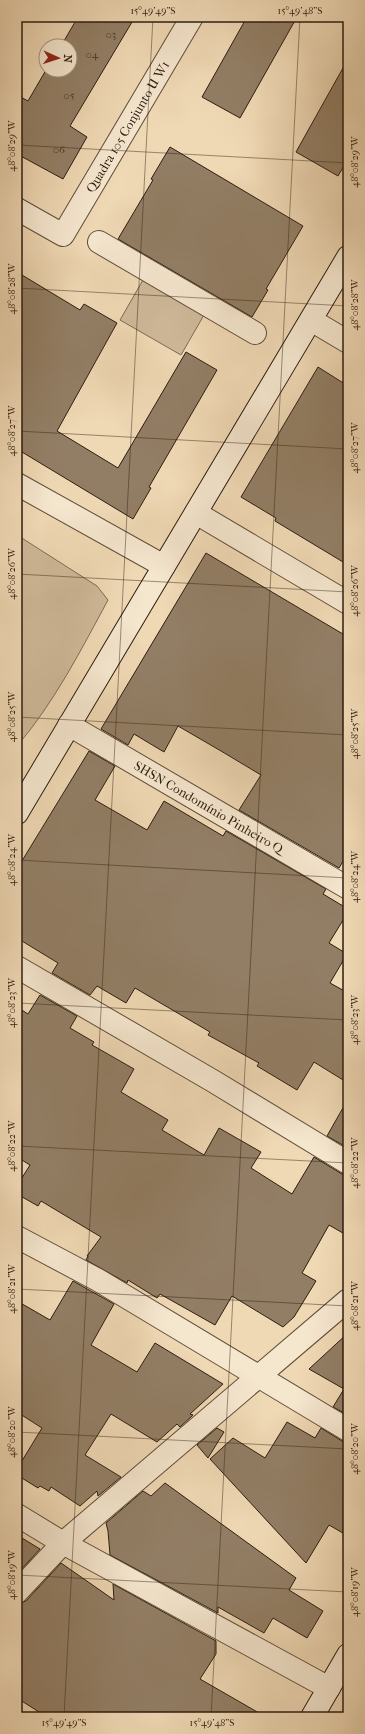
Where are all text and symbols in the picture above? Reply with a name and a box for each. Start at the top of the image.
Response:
text: 15°49'49"S [131,5,176,17]
text: 15°49'48"S [278,5,322,17]
house number: 03 [106,28,116,41]
north arrow [38,38,78,78]
house number: 04 [86,48,99,61]
text: N [61,54,74,64]
street label: Quadra 105 Conjunto U W1 [83,58,172,195]
house number: 05 [64,89,75,102]
text: 48°08'29"W [6,119,18,172]
text: 48°08'29"W [349,135,361,188]
house number: 06 [53,143,65,156]
text: 48°08'28"W [6,262,18,315]
text: 48°08'28"W [349,278,361,331]
text: 48°08'27"W [6,404,18,456]
text: 48°08'27"W [349,421,361,473]
text: 48°08'26"W [6,547,18,600]
text: 48°08'26"W [349,564,361,617]
text: 48°08'25"W [6,691,18,742]
text: 48°08'25"W [349,708,361,759]
street label: SHSN Condomínio Pinheiro Q [132,758,289,858]
text: 48°08'24"W [6,833,18,886]
text: 48°08'24"W [349,850,361,903]
text: 48°08'23"W [6,977,18,1028]
text: 48°08'23"W [349,994,361,1045]
text: 48°08'22"W [6,1119,18,1172]
text: 48°08'22"W [349,1136,361,1189]
text: 48°08'21"W [6,1263,18,1314]
text: 48°08'21"W [349,1280,361,1331]
text: 48°08'20"W [6,1405,18,1458]
text: 48°08'20"W [349,1422,361,1475]
text: 48°08'19"W [6,1549,18,1600]
text: 48°08'19"W [349,1566,361,1617]
text: 15°49'49"S [42,1717,87,1729]
text: 15°49'48"S [190,1717,234,1729]

